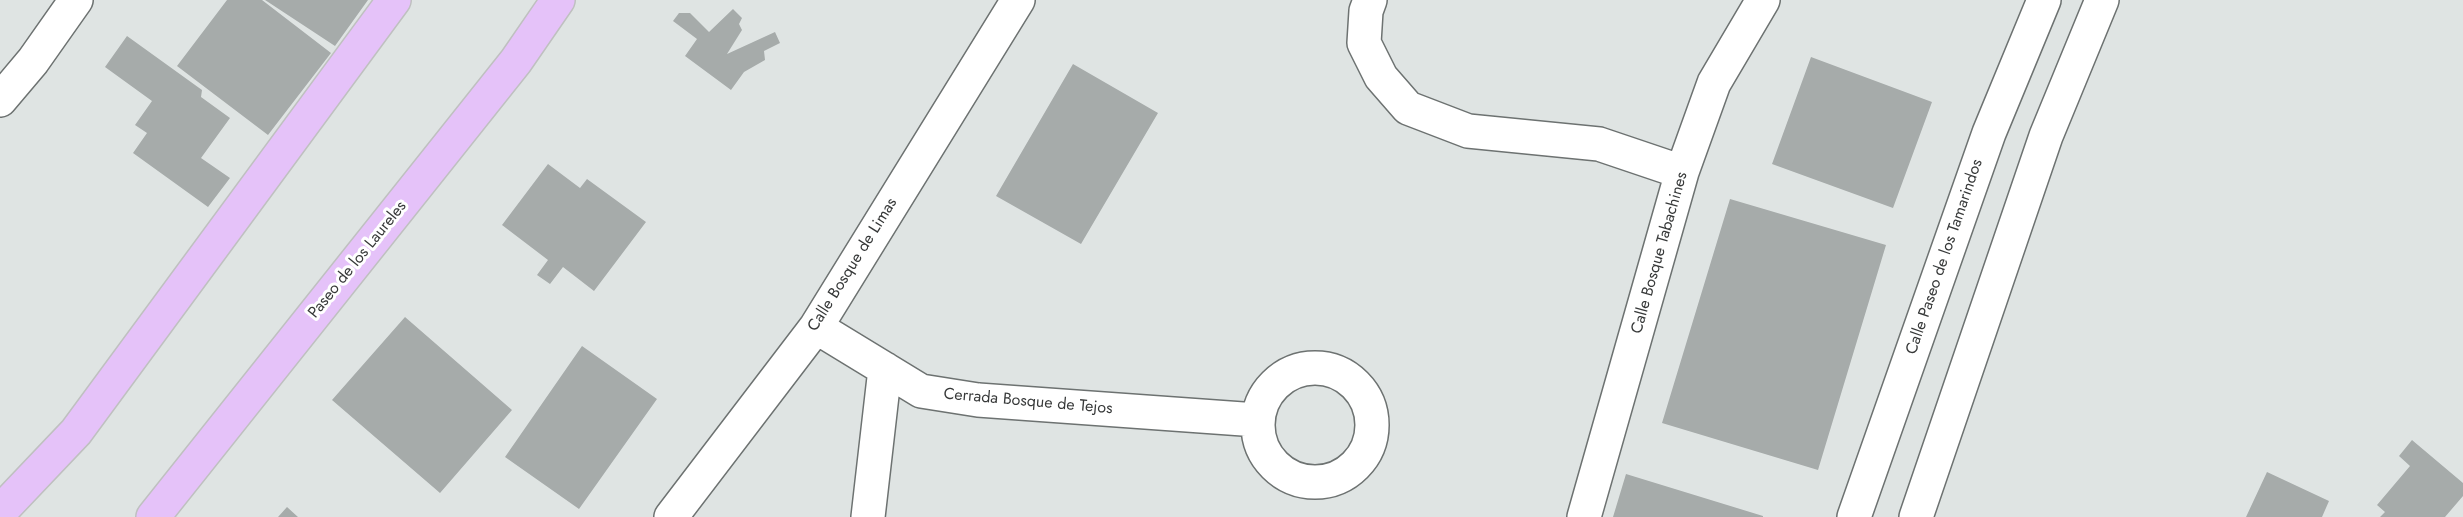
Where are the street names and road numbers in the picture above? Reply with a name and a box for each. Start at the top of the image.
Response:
street label: Calle Paseo de los Tamarindos [1903,157,1987,357]
street label: Calle Bosque Tabachines [1628,170,1692,336]
street label: Calle Bosque de Limas [804,195,902,335]
street label: Paseo de los Laureles [305,198,411,322]
street label: Cerrada Bosque de Tejos [943,385,1113,419]

